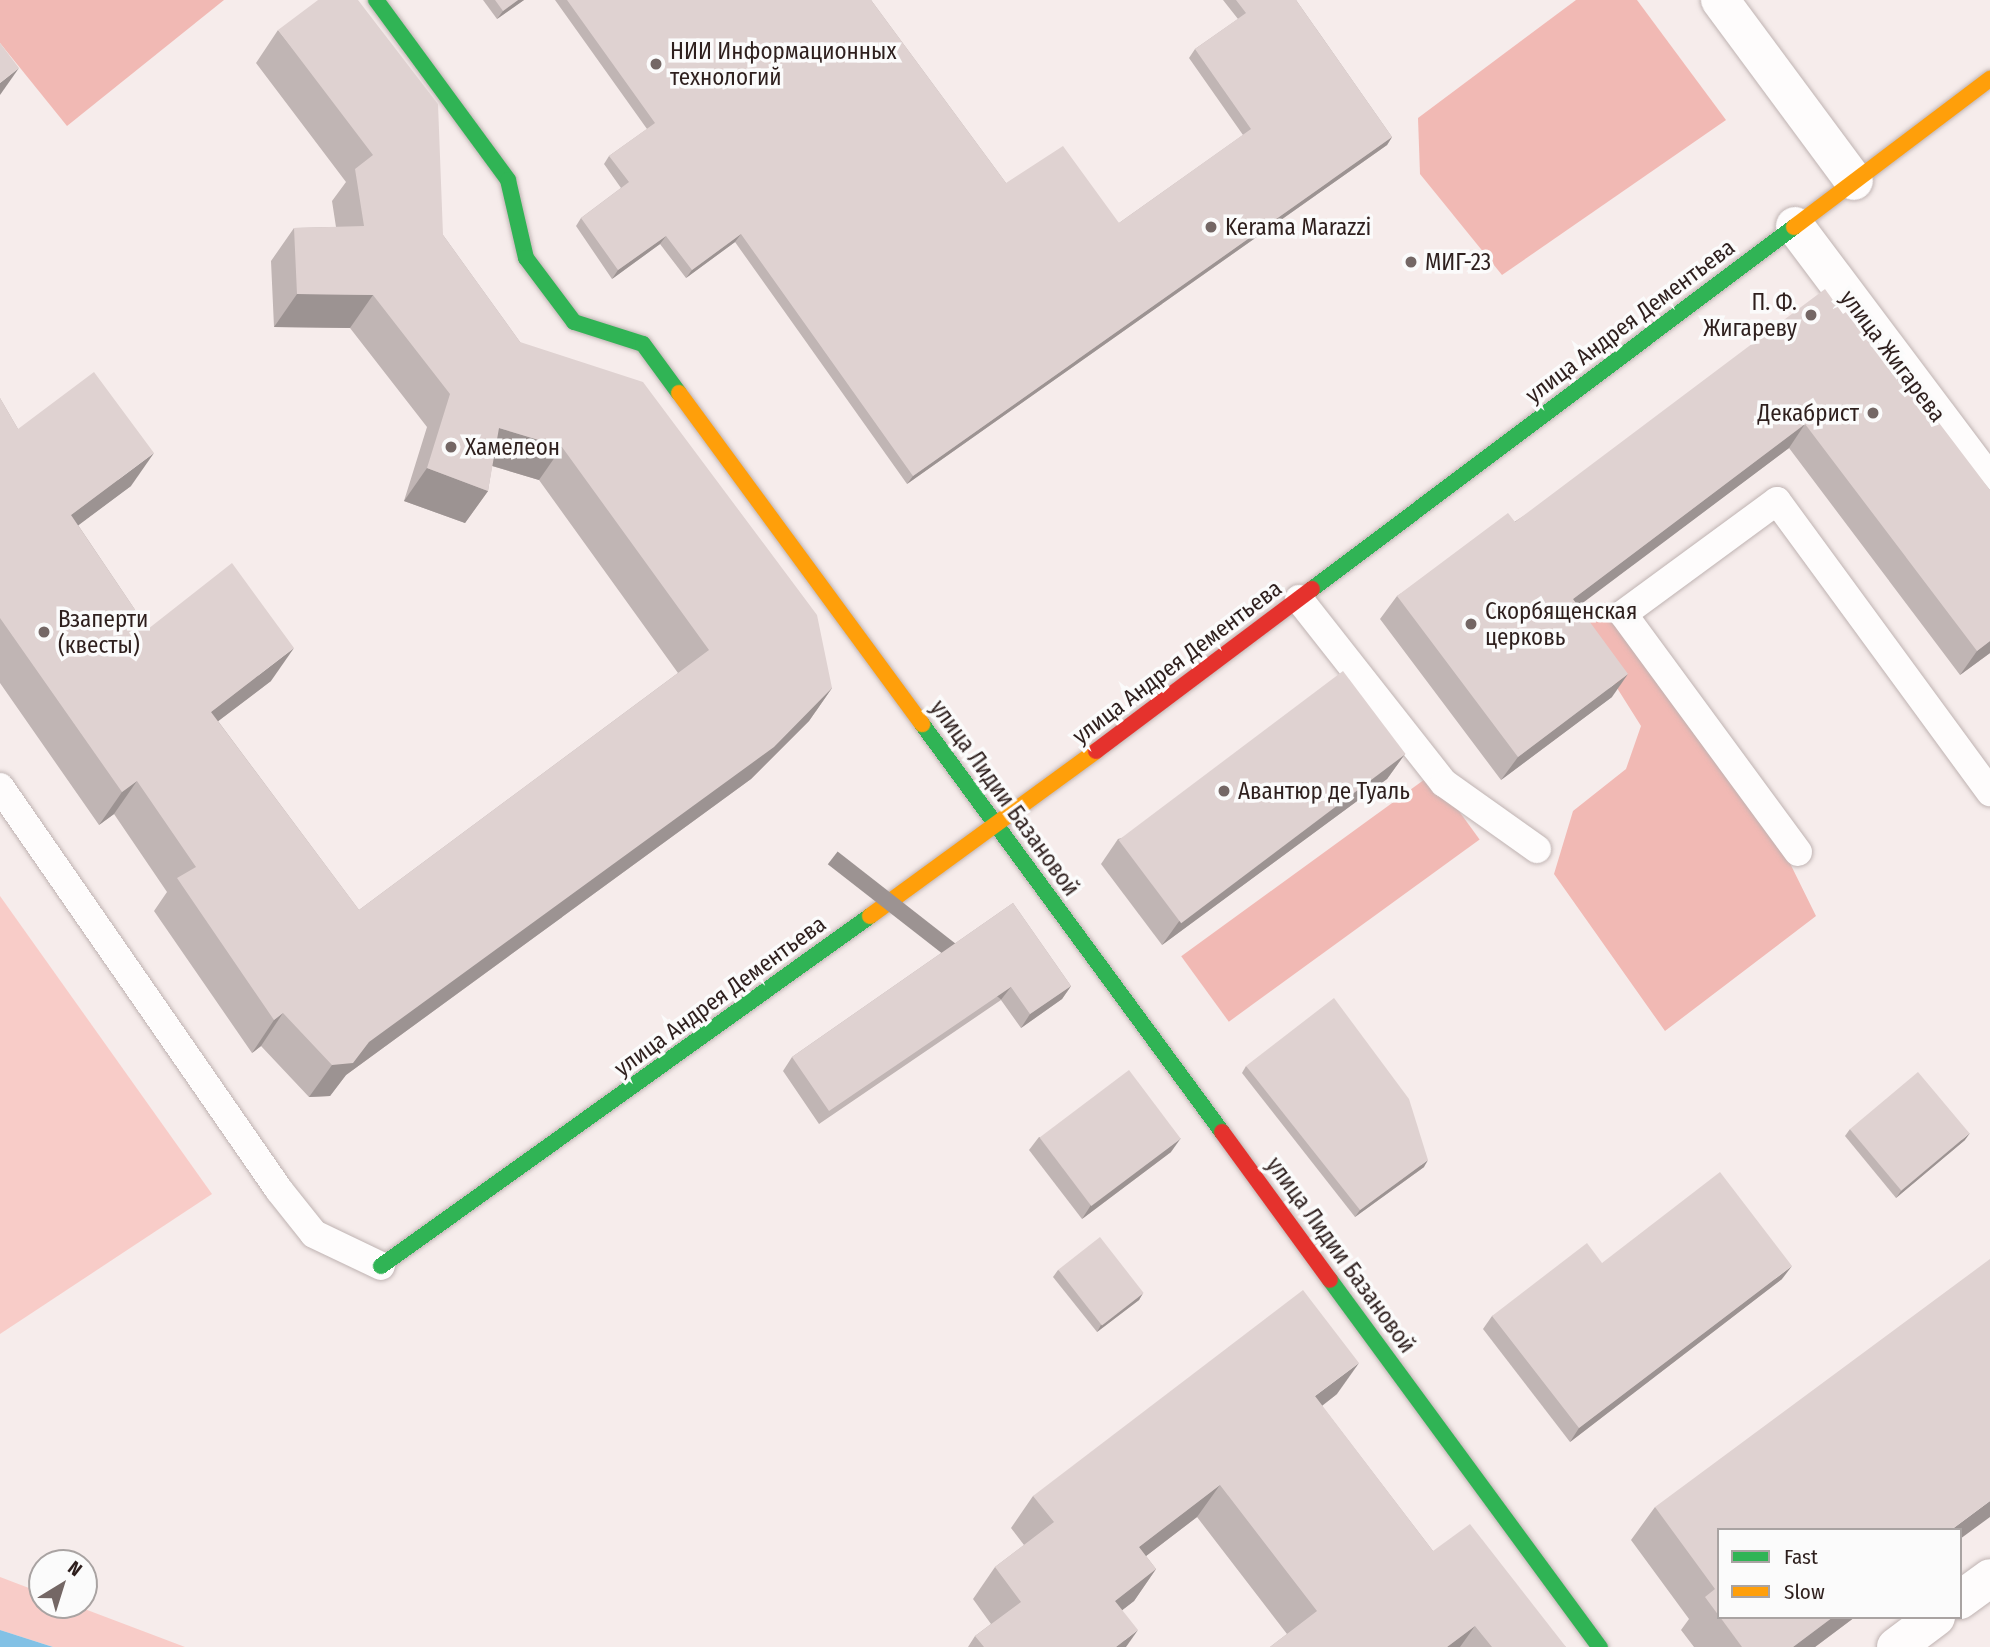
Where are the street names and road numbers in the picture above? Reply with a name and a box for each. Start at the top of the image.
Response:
street label: улица Андрея Дементьева [1520,233,1740,409]
street label: улица Жигарева [1834,285,1952,427]
street label: улица Андрея Дементьева [1067,574,1287,750]
street label: улица Лидии Базановой [925,695,1085,901]
street label: улица Андрея Дементьева [609,910,831,1082]
street label: улица Лидии Базановой [1261,1152,1421,1358]

